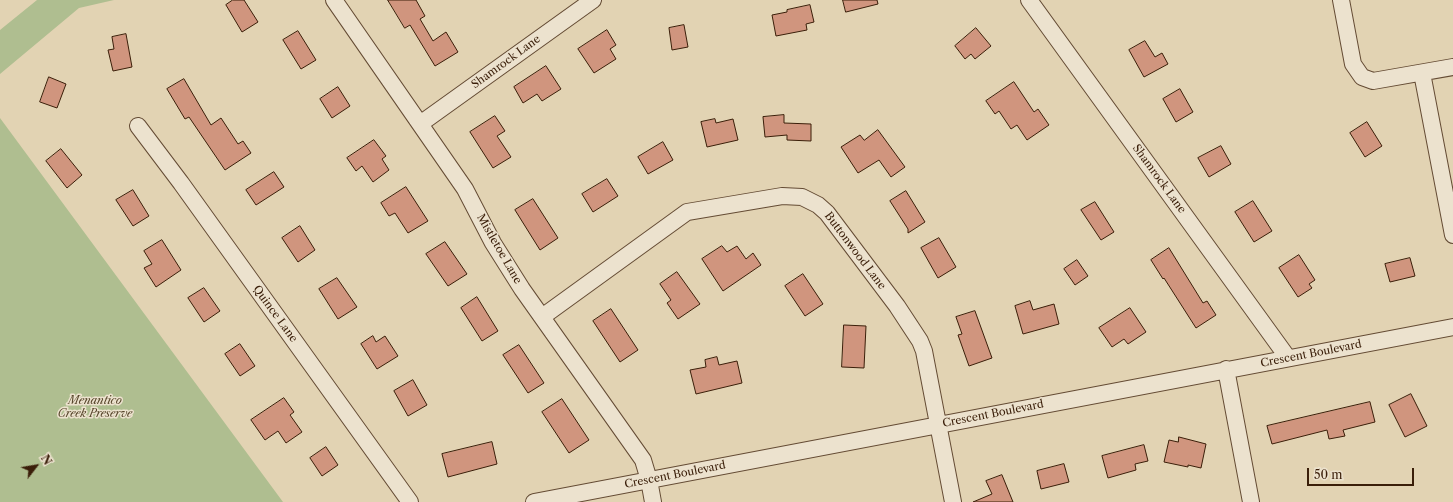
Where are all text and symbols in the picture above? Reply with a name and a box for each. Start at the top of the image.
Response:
street label: Shamrock Lane [469,33,543,91]
street label: Shamrock Lane [1130,142,1188,216]
street label: Buttonwood Lane [822,210,888,292]
street label: Mistletoe Lane [474,212,524,286]
street label: Quince Lane [250,283,300,345]
street label: Crescent Boulevard [1259,338,1363,370]
park label: Menantico Creek Preserve [58,394,132,420]
street label: Crescent Boulevard [941,398,1045,430]
north arrow [16,446,56,486]
text: N [38,452,55,468]
street label: Crescent Boulevard [623,459,727,491]
scale bar [1309,460,1416,486]
text: 50 m [1314,467,1343,482]

